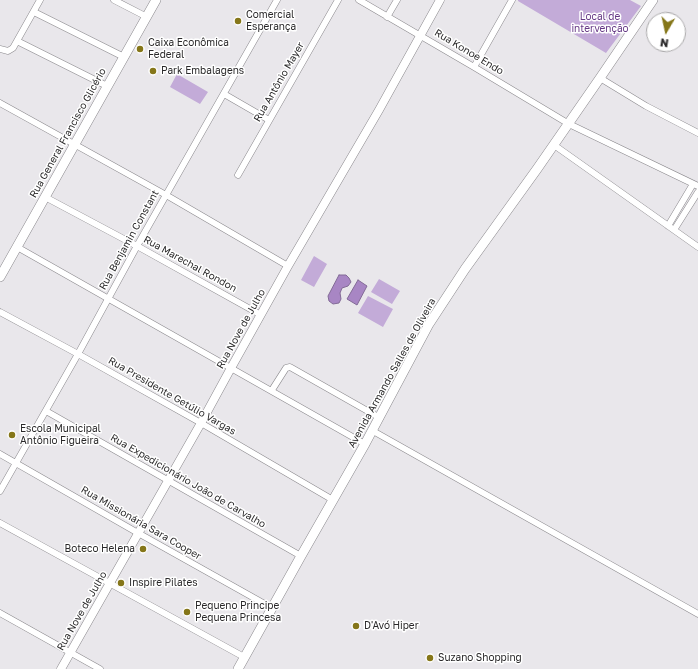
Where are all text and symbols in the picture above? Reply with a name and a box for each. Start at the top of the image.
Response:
place label: Comercial Esperança [246,9,296,32]
park label: Local de intervenção [571,11,629,34]
north arrow [646,12,686,52]
marker: Comercial Esperança [233,16,243,26]
street label: Rua Konoe Endo [432,27,506,77]
text: N [659,36,669,50]
place label: Caixa Econômica Federal [148,37,229,60]
street label: Rua Antônio Mayer [251,40,307,124]
marker: Caixa Econômica Federal [135,44,145,54]
place label: Park Embalagens [161,65,244,77]
street label: Rua General Francisco Glicério [27,66,109,200]
marker: Park Embalagens [148,66,158,76]
street label: Rua Benjamin Constant [97,188,161,292]
street label: Rua Marechal Rondon [141,233,239,295]
street label: Rua Nove de Julho [214,287,268,371]
street label: Avenida Armando Salles de Oliveira [346,296,438,450]
street label: Rua Presidente Getúlio Vargas [106,355,238,437]
place label: Escola Municipal Antônio Figueira [20,423,101,446]
marker: Escola Municipal Antônio Figueira [7,430,17,440]
street label: Rua Expedicionário João de Carvalho [108,431,268,531]
street label: Rua Missionária Sara Cooper [79,484,203,562]
place label: Boteco Helena [64,543,135,555]
marker: Boteco Helena [138,544,148,554]
street label: Rua Nove de Julho [54,569,110,653]
place label: Inspire Pilates [129,577,198,589]
marker: Inspire Pilates [116,578,126,588]
place label: Pequeno Principe Pequena Princesa [195,600,281,624]
marker: Pequeno Principe Pequena Princesa [182,607,192,617]
place label: D'Avó Hiper [364,620,419,632]
marker: D'Avó Hiper [351,621,361,631]
place label: Suzano Shopping [438,652,522,664]
marker: Suzano Shopping [425,653,435,663]

